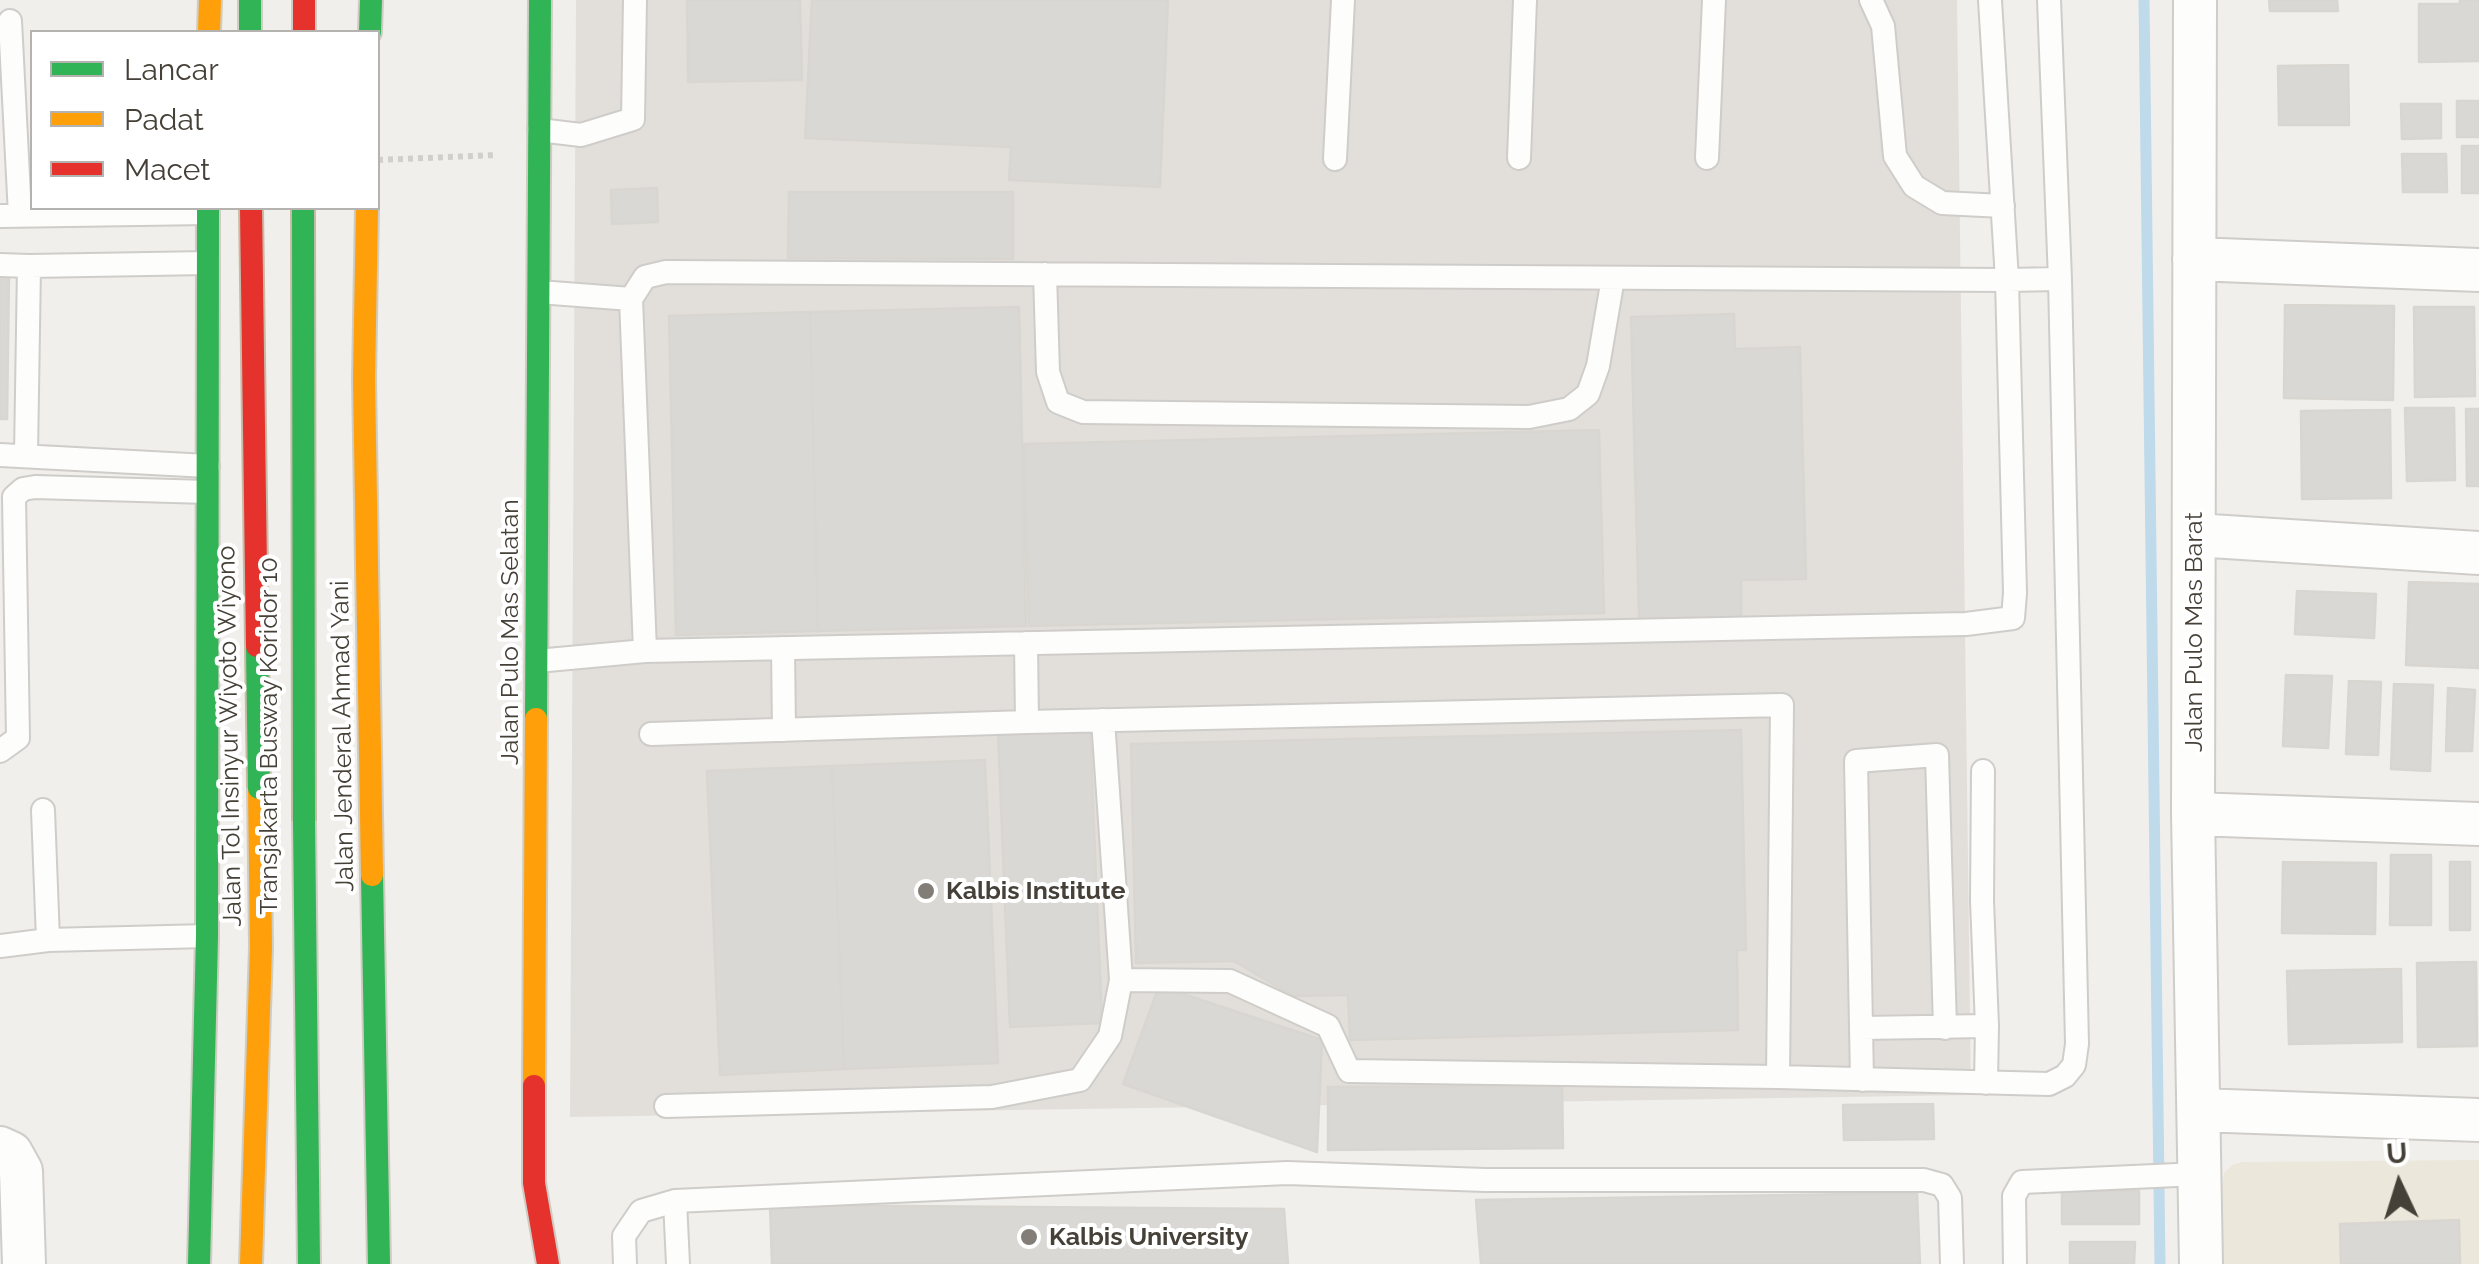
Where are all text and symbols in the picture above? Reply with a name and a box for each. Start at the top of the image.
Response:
legend [30,30,380,210]
text: Lancar [124,52,219,87]
text: Padat [124,102,204,137]
text: Macet [124,152,210,187]
street label: Jalan Pulo Mas Selatan [495,499,525,765]
street label: Jalan Pulo Mas Barat [2179,512,2209,752]
street label: Jalan Tol Insinyur Wiyoto Wiyono [212,545,248,927]
street label: Transjakarta Busway Koridor 10 [254,557,284,915]
street label: Jalan Jenderal Ahmad Yani [325,580,361,892]
place label: Kalbis Institute [946,876,1125,906]
marker: Kalbis Institute [915,880,937,902]
north arrow [2349,1134,2449,1234]
text: U [2385,1136,2408,1171]
place label: Kalbis University [1049,1222,1248,1252]
marker: Kalbis University [1018,1226,1040,1248]

